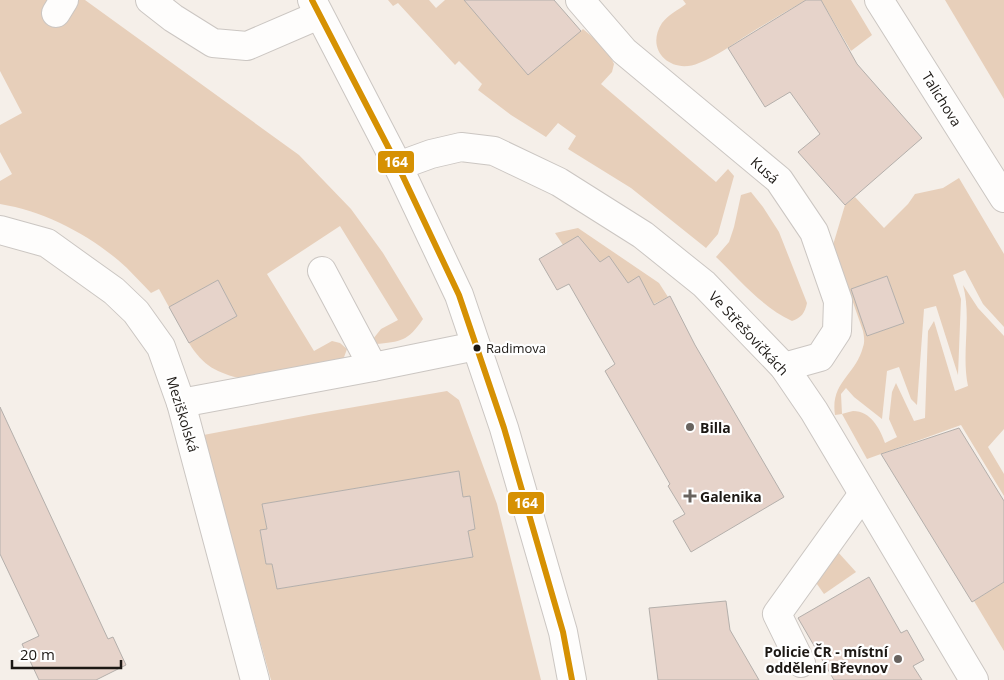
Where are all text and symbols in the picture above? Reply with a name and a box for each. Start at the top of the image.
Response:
street label: Talichova [918,68,966,130]
line badge: 164 [377,150,415,174]
text: 164 [384,152,408,171]
street label: Kusá [747,152,783,188]
street label: Ve Střešovičkách [705,287,793,379]
place label: Radimova [486,339,546,357]
marker: Radimova [472,343,482,353]
street label: Meziškolská [162,374,204,454]
place label: Billa [700,418,731,437]
marker: Billa [684,421,696,433]
place label: Galenika [700,487,762,506]
marker: Galenika [684,490,696,502]
line badge: 164 [507,491,545,515]
text: 164 [514,493,538,512]
scale bar [12,638,121,670]
place label: Policie ČR - místní oddělení Břevnov [764,642,889,677]
text: 20 m [20,644,55,664]
marker: Policie ČR - místní oddělení Břevnov [892,653,904,665]

